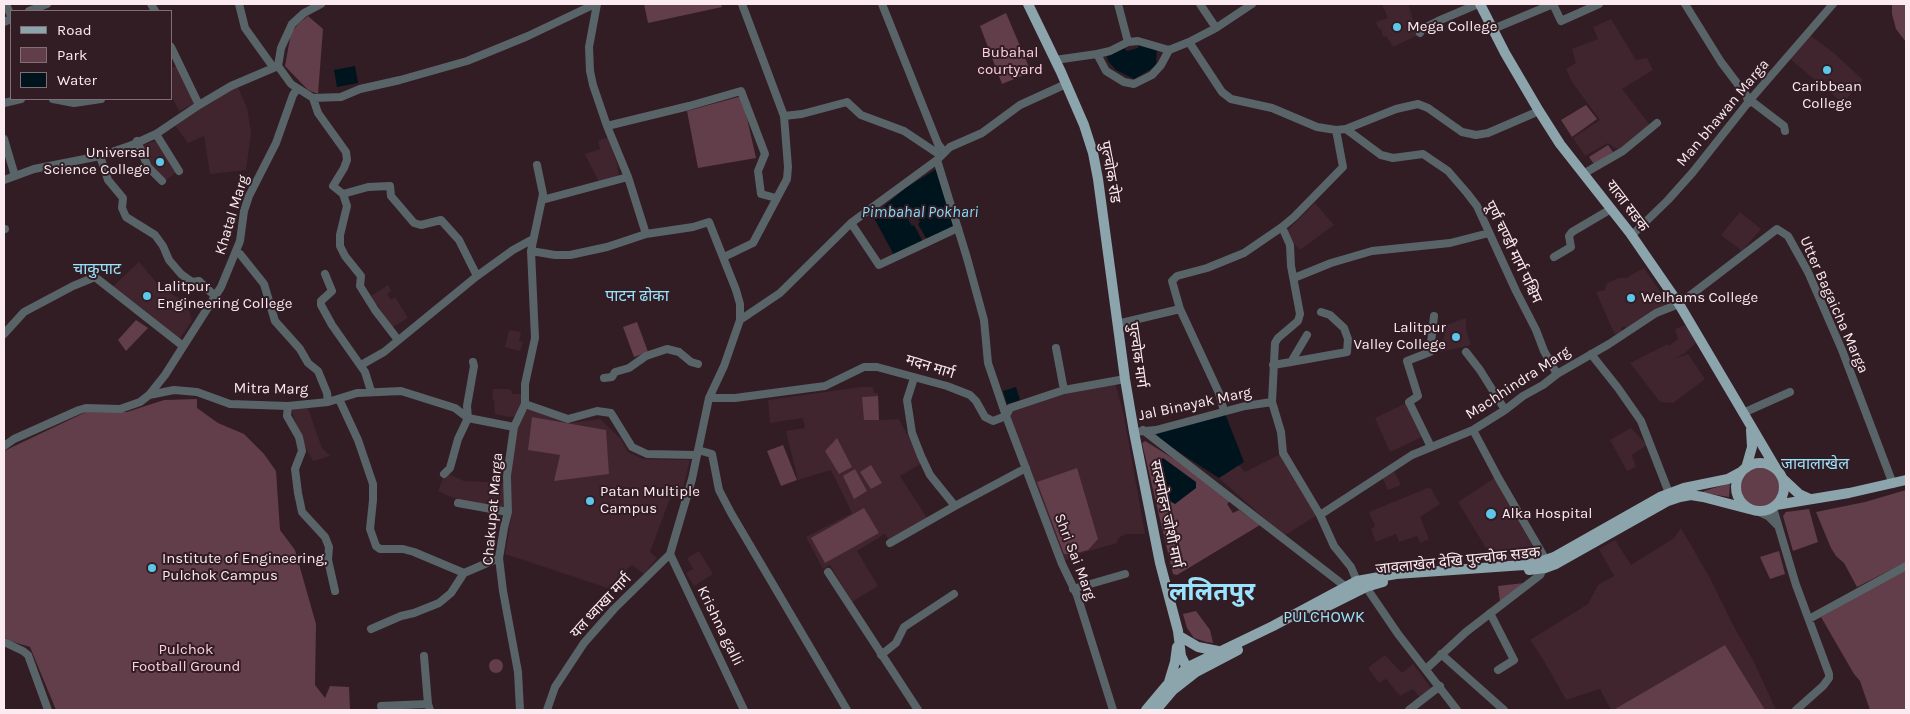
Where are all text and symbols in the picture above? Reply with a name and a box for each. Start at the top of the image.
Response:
legend [10,10,172,100]
place label: Mega College [1407,18,1497,36]
text: Road [57,21,92,39]
marker: Mega College [1391,21,1403,33]
park label: Bubahal courtyard [977,44,1043,79]
text: Park [57,46,87,64]
street label: Man bhawan Marga [1673,56,1773,170]
marker: Caribbean College [1821,64,1833,76]
text: Water [57,71,97,89]
place label: Caribbean College [1792,78,1862,113]
street label: पुल्चोक रोड [1096,140,1124,204]
place label: Universal Science College [43,144,150,179]
marker: Universal Science College [154,156,166,168]
street label: Khatal Marg [211,173,253,257]
street label: याला सडक [1602,177,1652,235]
street label: पूर्ण चण्डी मार्ग पश्चिम [1480,198,1546,306]
water label: Pimbahal Pokhari [862,202,978,222]
street label: Utter Bagaicha Marga [1796,234,1872,376]
district label: चाकुपाट [73,259,121,279]
place label: Lalitpur Engineering College [157,278,293,313]
district label: पाटन ढोका [605,286,669,306]
place label: Welhams College [1641,289,1758,307]
marker: Lalitpur Engineering College [141,290,153,302]
marker: Welhams College [1625,292,1637,304]
place label: Lalitpur Valley College [1353,319,1446,354]
street label: पुल्चोक मार्ग [1124,321,1150,389]
marker: Lalitpur Valley College [1450,331,1462,343]
street label: Machhindra Marg [1462,342,1574,424]
street label: मदन मार्ग [903,351,957,383]
street label: Mitra Marg [234,379,308,399]
street label: Jal Binayak Marg [1137,383,1253,425]
street label: Chakupat Marga [479,452,507,566]
district label: जावालाखेल [1781,454,1849,474]
street label: सत्यमोहन जोशी मार्ग [1146,458,1186,570]
place label: Patan Multiple Campus [600,483,700,518]
marker: Patan Multiple Campus [584,495,596,507]
place label: Alka Hospital [1502,505,1593,523]
marker: Alka Hospital [1484,507,1498,521]
street label: Shri Sai Marg [1050,511,1100,603]
street label: जावलाखेल देखि पुल्चोक सडक [1375,543,1541,579]
place label: Institute of Engineering, Pulchok Campus [162,550,327,585]
marker: Institute of Engineering, Pulchok Campus [146,562,158,574]
street label: यल ध्वाखा मार्ग [567,570,635,642]
district label: ललितपुर [1169,578,1255,608]
street label: Krishna galli [693,583,747,669]
district label: PULCHOWK [1278,607,1370,627]
park label: Pulchok Football Ground [132,641,240,676]

